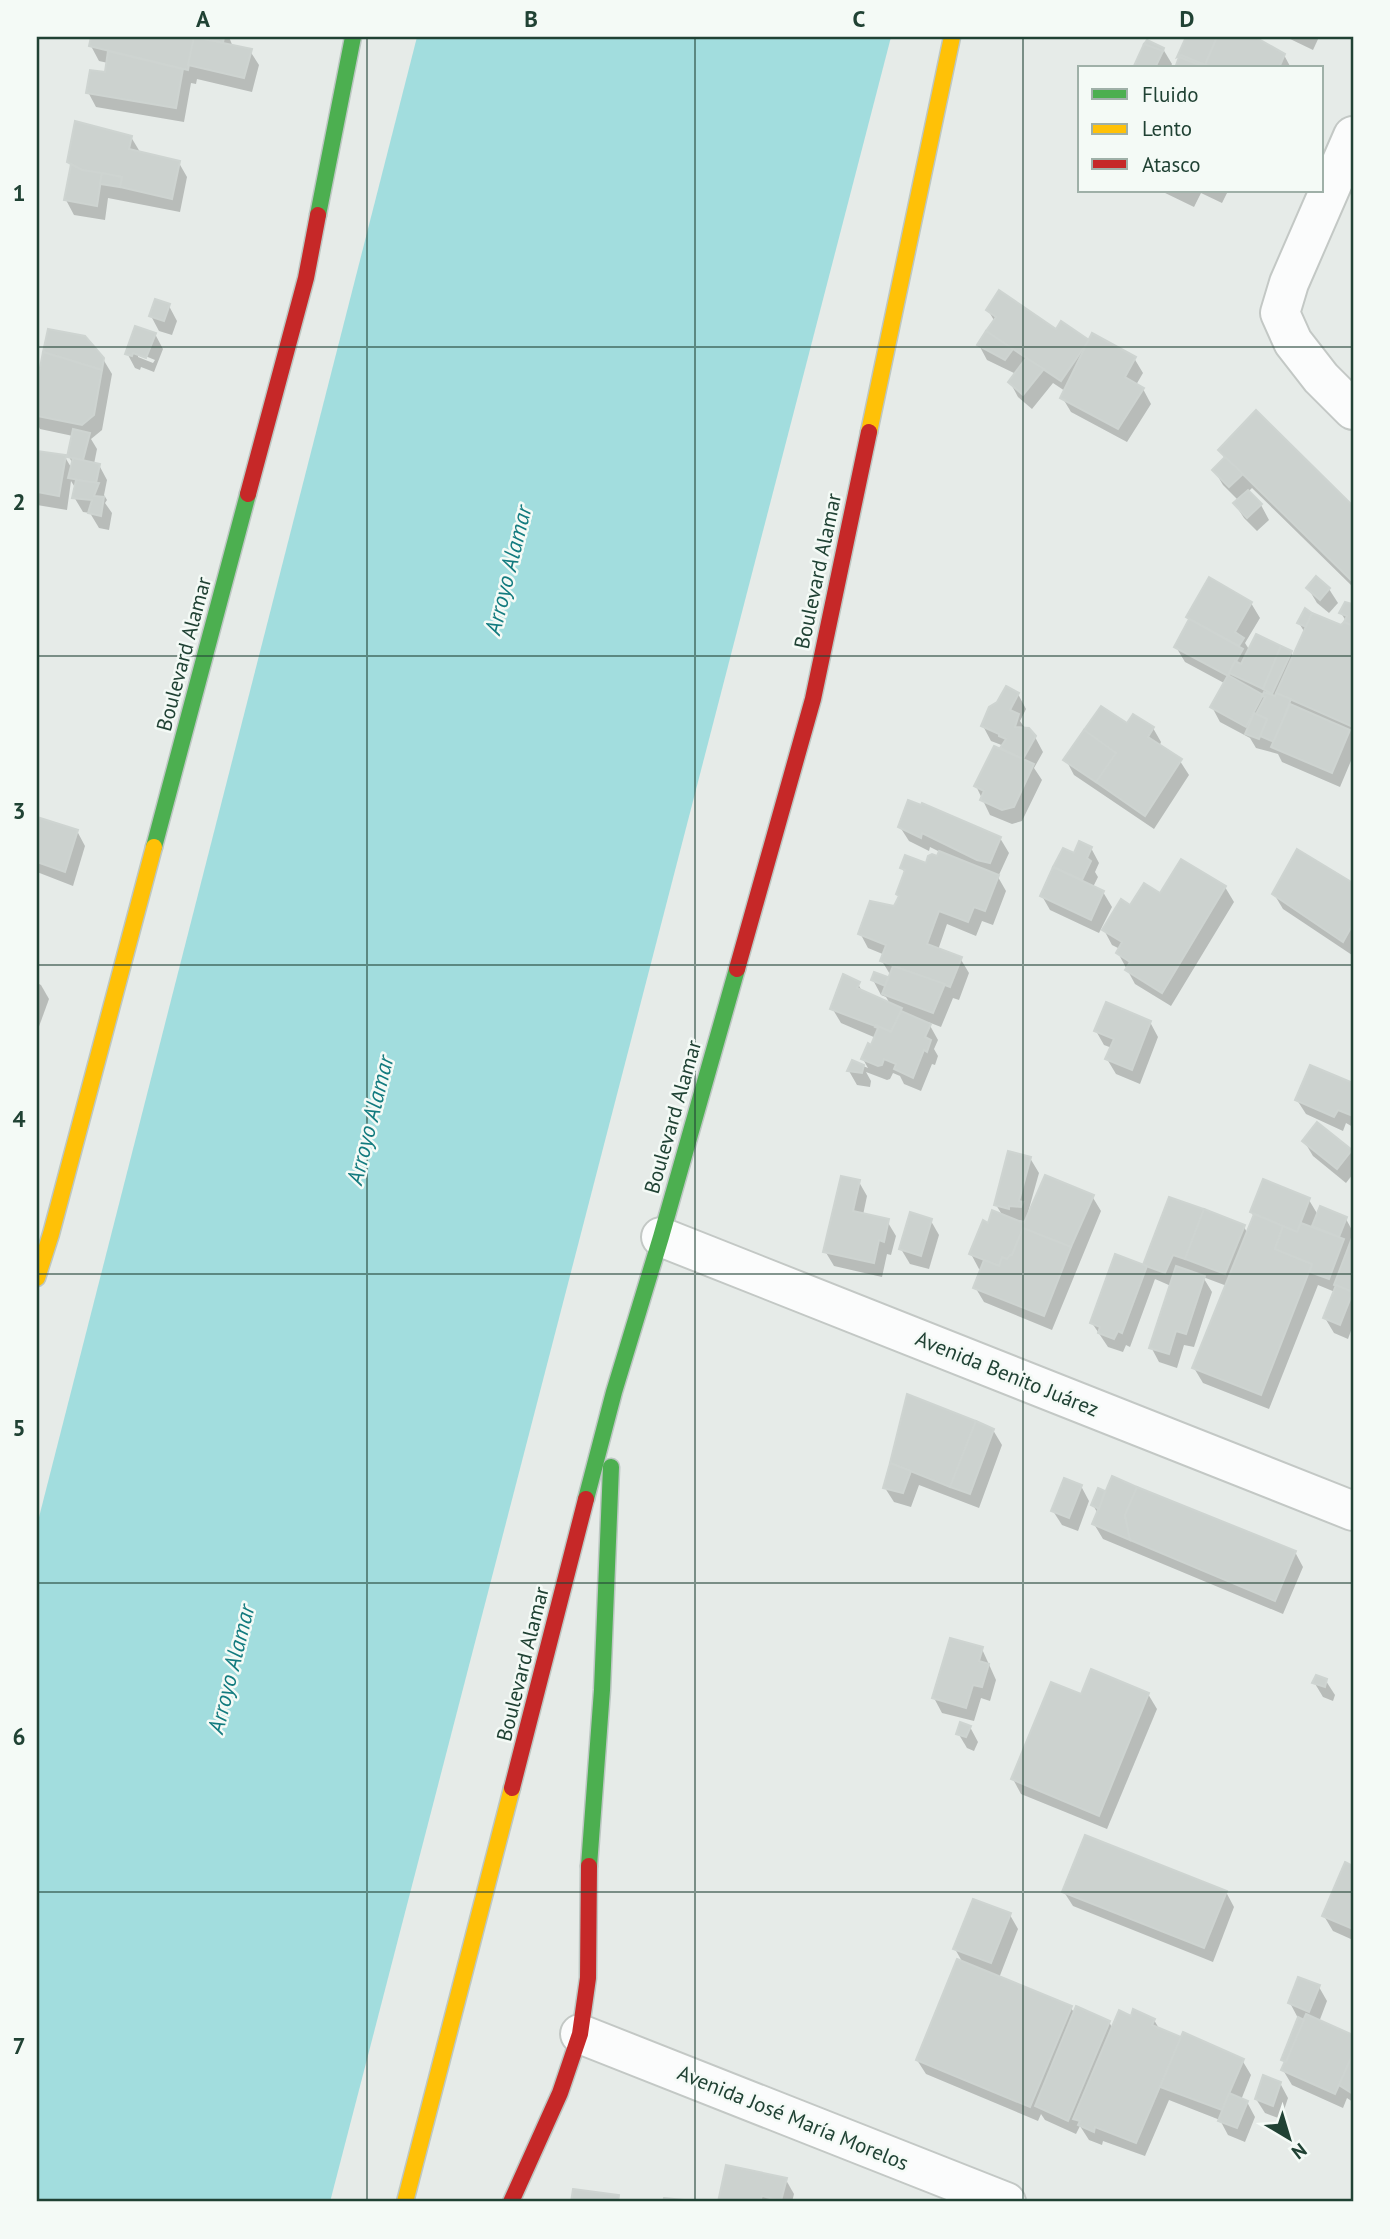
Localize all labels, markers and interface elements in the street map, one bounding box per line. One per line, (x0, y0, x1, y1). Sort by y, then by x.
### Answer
text: A (196, 4, 210, 33)
text: B (524, 4, 538, 33)
text: C (853, 4, 866, 33)
text: D (1180, 4, 1194, 33)
legend (1078, 66, 1324, 192)
text: Fluido (1142, 81, 1199, 108)
text: Lento (1142, 115, 1192, 142)
text: Atasco (1142, 151, 1201, 178)
text: 1 (12, 178, 26, 207)
text: 2 (12, 487, 26, 516)
street label: Boulevard Alamar (788, 491, 847, 651)
water label: Arroyo Alamar (477, 501, 538, 638)
street label: Boulevard Alamar (150, 574, 217, 734)
text: 3 (12, 796, 26, 825)
street label: Boulevard Alamar (638, 1037, 707, 1197)
water label: Arroyo Alamar (339, 1051, 400, 1188)
text: 4 (12, 1104, 26, 1133)
street label: Avenida Benito Juárez (912, 1324, 1103, 1423)
text: 5 (12, 1413, 26, 1442)
street label: Boulevard Alamar (490, 1584, 555, 1744)
water label: Arroyo Alamar (200, 1600, 261, 1737)
text: 6 (12, 1722, 26, 1751)
text: 7 (12, 2031, 26, 2060)
street label: Avenida José María Morelos (674, 2059, 913, 2176)
north arrow (1254, 2102, 1324, 2172)
text: N (1287, 2138, 1312, 2165)

